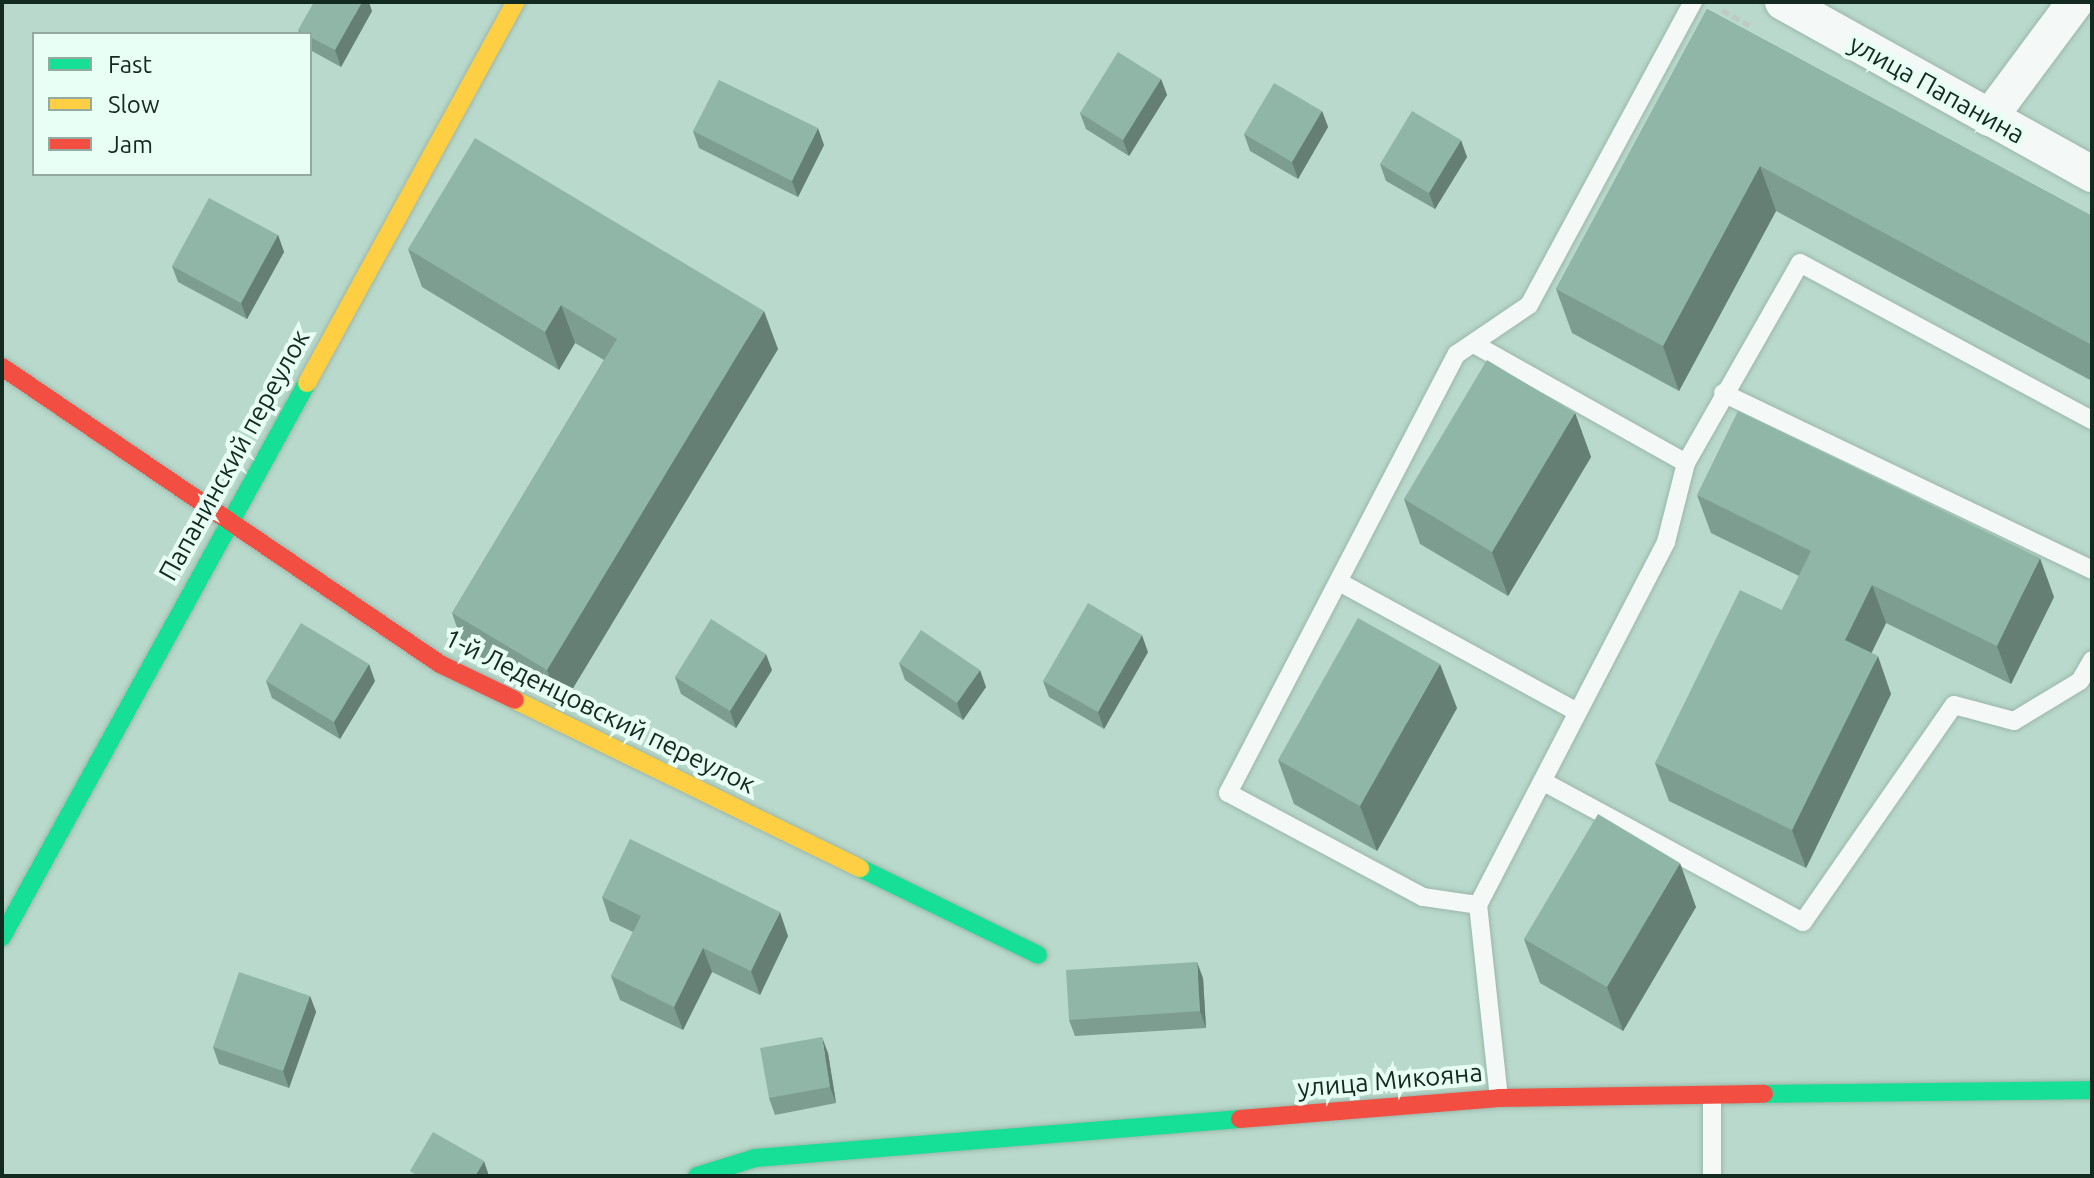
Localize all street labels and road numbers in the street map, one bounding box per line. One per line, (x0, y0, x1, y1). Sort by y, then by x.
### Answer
street label: улица Папанина (1844, 28, 2030, 150)
street label: Папанинский переулок (152, 324, 316, 586)
street label: 1-й Леденцовский переулок (439, 622, 761, 800)
street label: улица Микояна (1296, 1056, 1484, 1104)

